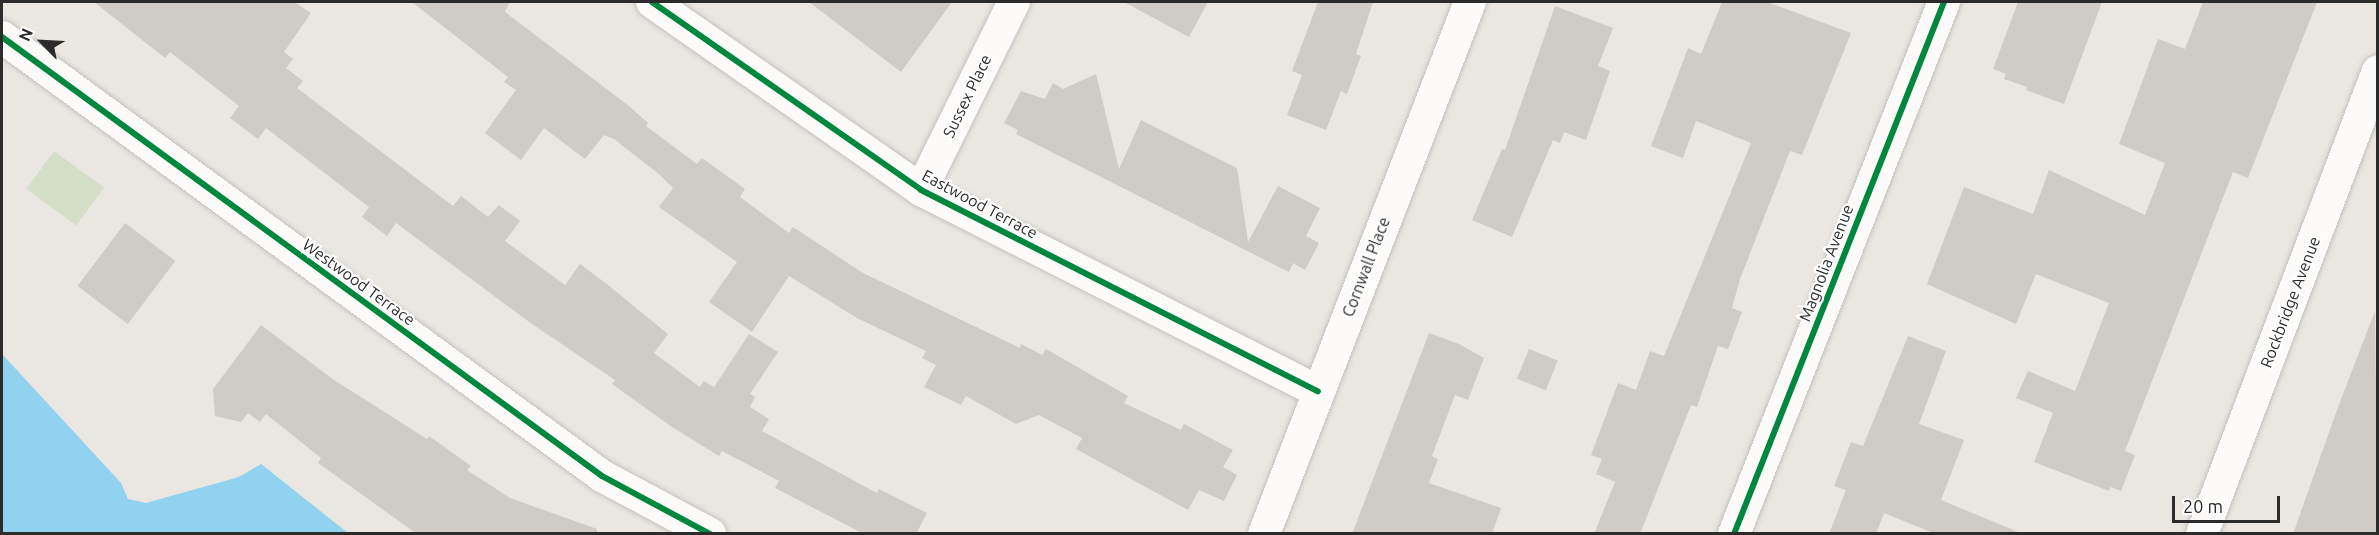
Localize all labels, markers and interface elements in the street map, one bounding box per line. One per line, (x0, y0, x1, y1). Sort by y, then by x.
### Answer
north arrow (12, 12, 72, 72)
text: N (15, 26, 36, 44)
street label: Sussex Place (939, 51, 995, 141)
street label: Eastwood Terrace (919, 165, 1041, 243)
street label: Magnolia Avenue (1795, 202, 1857, 324)
street label: Cornwall Place (1338, 214, 1394, 320)
street label: Rockbridge Avenue (2256, 234, 2324, 370)
street label: Westwood Terrace (299, 235, 419, 329)
scale bar (2175, 484, 2283, 522)
text: 20 m (2183, 496, 2223, 516)

